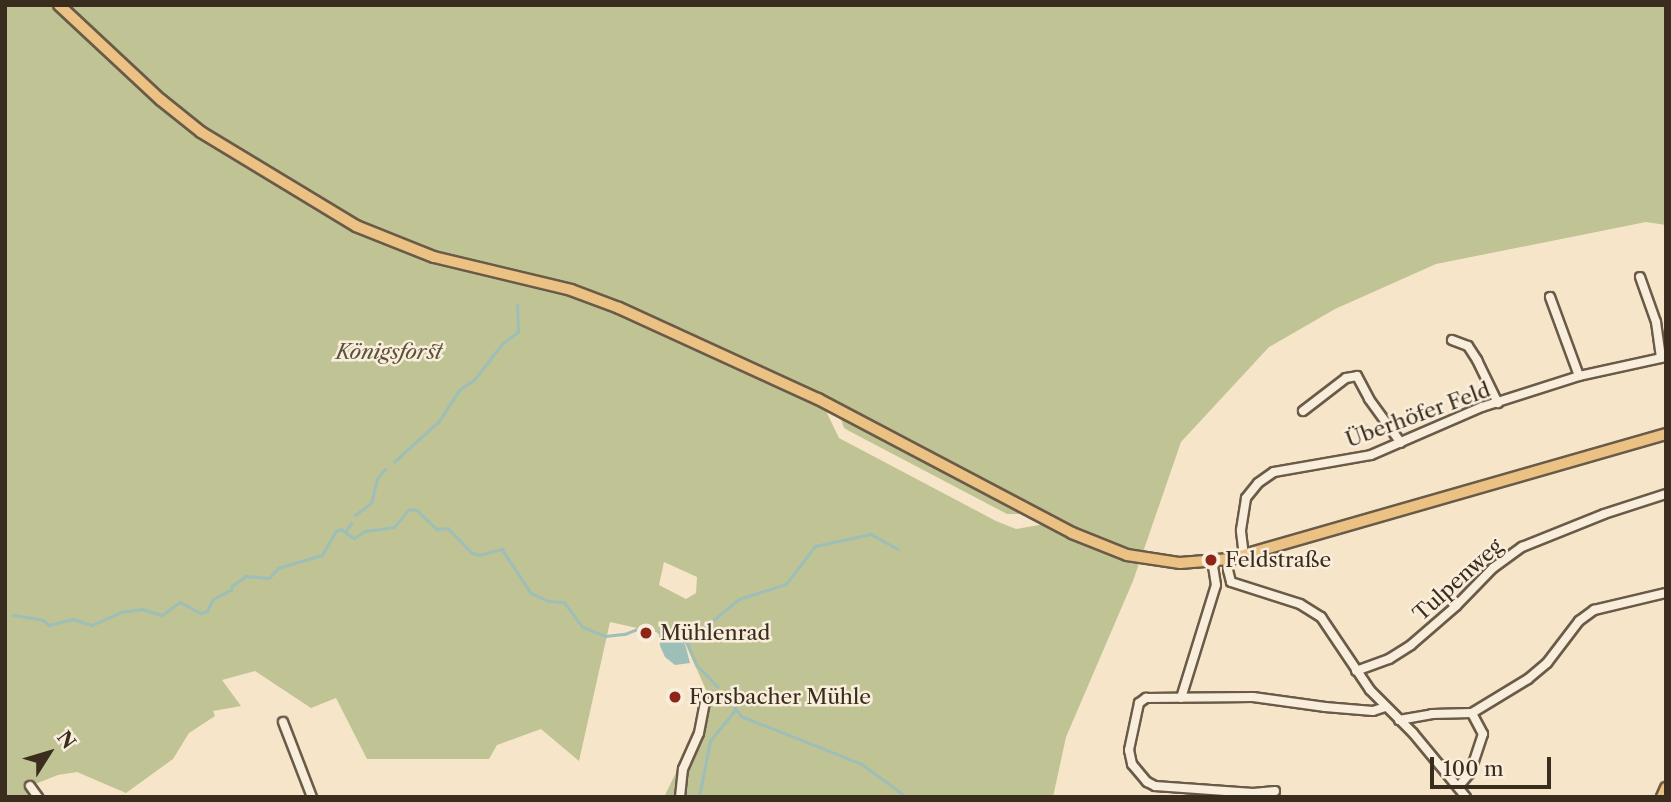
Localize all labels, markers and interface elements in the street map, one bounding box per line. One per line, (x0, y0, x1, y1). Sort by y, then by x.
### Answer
park label: Königsforst (336, 339, 442, 365)
street label: Überhöfer Feld (1342, 377, 1494, 453)
street label: Tulpenweg (1408, 533, 1508, 627)
place label: Feldstraße (1225, 547, 1331, 573)
marker: Feldstraße (1203, 552, 1219, 568)
place label: Mühlenrad (660, 620, 770, 646)
marker: Mühlenrad (638, 625, 654, 641)
place label: Forsbacher Mühle (689, 684, 871, 710)
marker: Forsbacher Mühle (667, 689, 683, 705)
north arrow (14, 718, 84, 788)
text: N (52, 727, 80, 754)
scale bar (1433, 742, 1554, 786)
text: 100 m (1443, 756, 1504, 781)

